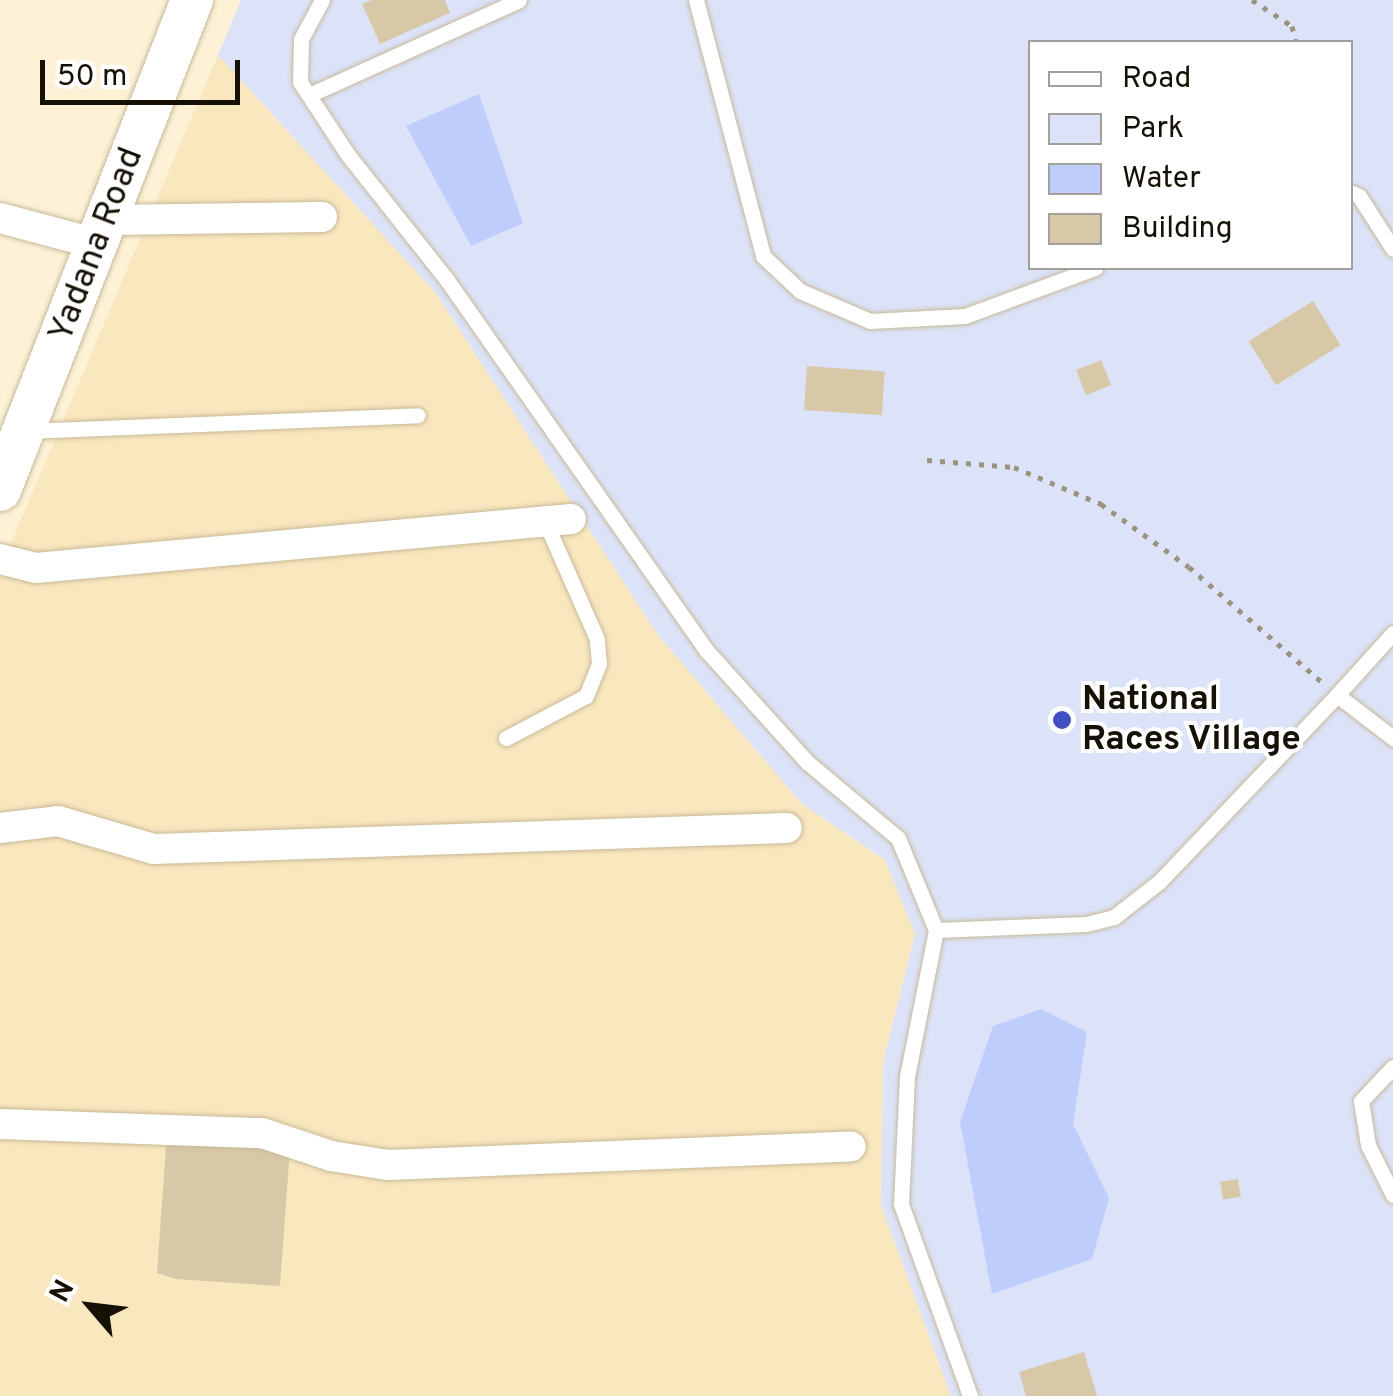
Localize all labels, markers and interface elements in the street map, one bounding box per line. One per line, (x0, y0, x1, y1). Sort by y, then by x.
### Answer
scale bar (45, 40, 245, 102)
legend (1028, 40, 1353, 270)
text: 50 m (57, 59, 127, 96)
text: Road (1122, 61, 1191, 98)
text: Park (1122, 111, 1184, 148)
street label: Yadana Road (41, 142, 153, 348)
text: Water (1122, 161, 1201, 198)
text: Building (1122, 211, 1233, 248)
place label: National Races Village (1082, 679, 1302, 761)
marker: National Races Village (1051, 709, 1073, 731)
north arrow (40, 1256, 140, 1356)
text: N (43, 1275, 84, 1309)

